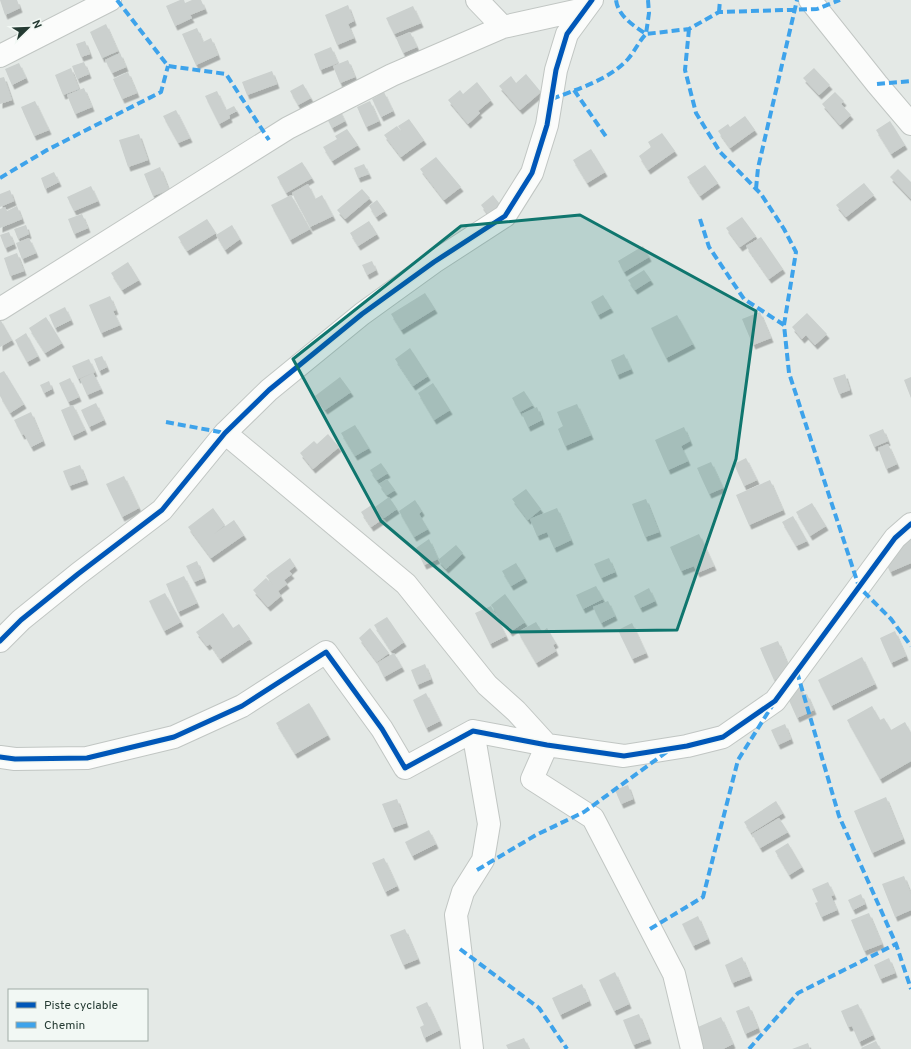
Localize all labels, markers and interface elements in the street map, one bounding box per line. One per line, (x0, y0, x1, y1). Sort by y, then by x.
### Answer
north arrow (8, 8, 48, 48)
text: N (28, 18, 44, 31)
legend (8, 989, 148, 1041)
text: Piste cyclable (44, 998, 118, 1014)
text: Chemin (44, 1018, 85, 1034)

